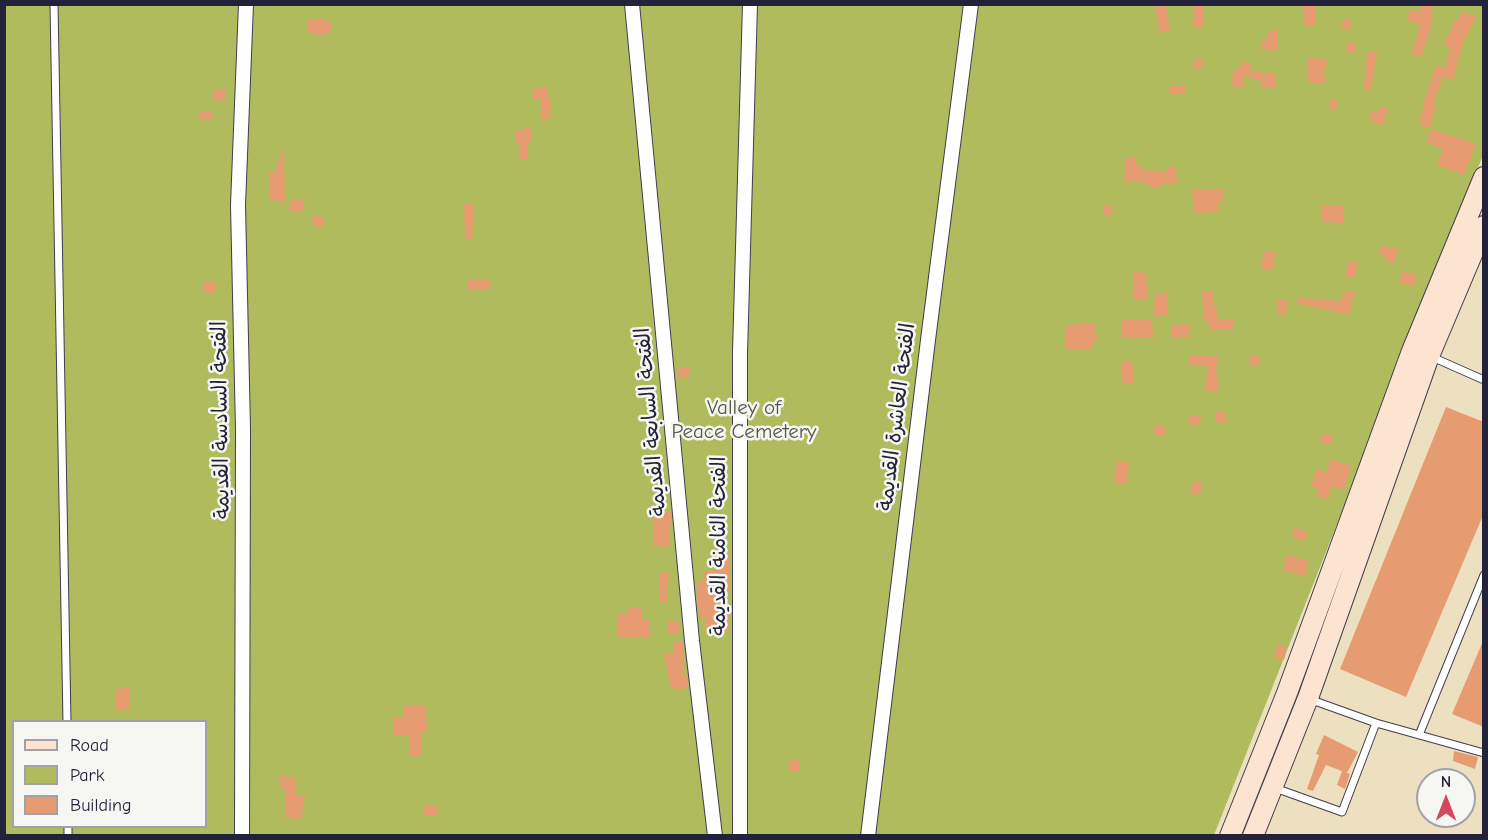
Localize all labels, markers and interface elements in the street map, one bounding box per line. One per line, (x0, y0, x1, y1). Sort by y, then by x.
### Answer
street label: الفتحة السادسة القديمة (207, 321, 235, 519)
street label: الفتحة العاشرة القديمة (873, 322, 921, 512)
street label: الفتحة السابعة القديمة (630, 327, 672, 517)
park label: Valley of Peace Cemetery (672, 395, 816, 445)
street label: الفتحة الثامنة القديمة (706, 456, 732, 636)
legend (12, 720, 207, 828)
text: Road (70, 735, 109, 756)
text: Park (70, 765, 104, 786)
north arrow (1416, 768, 1476, 828)
text: N (1441, 773, 1451, 791)
text: Building (70, 795, 132, 816)

